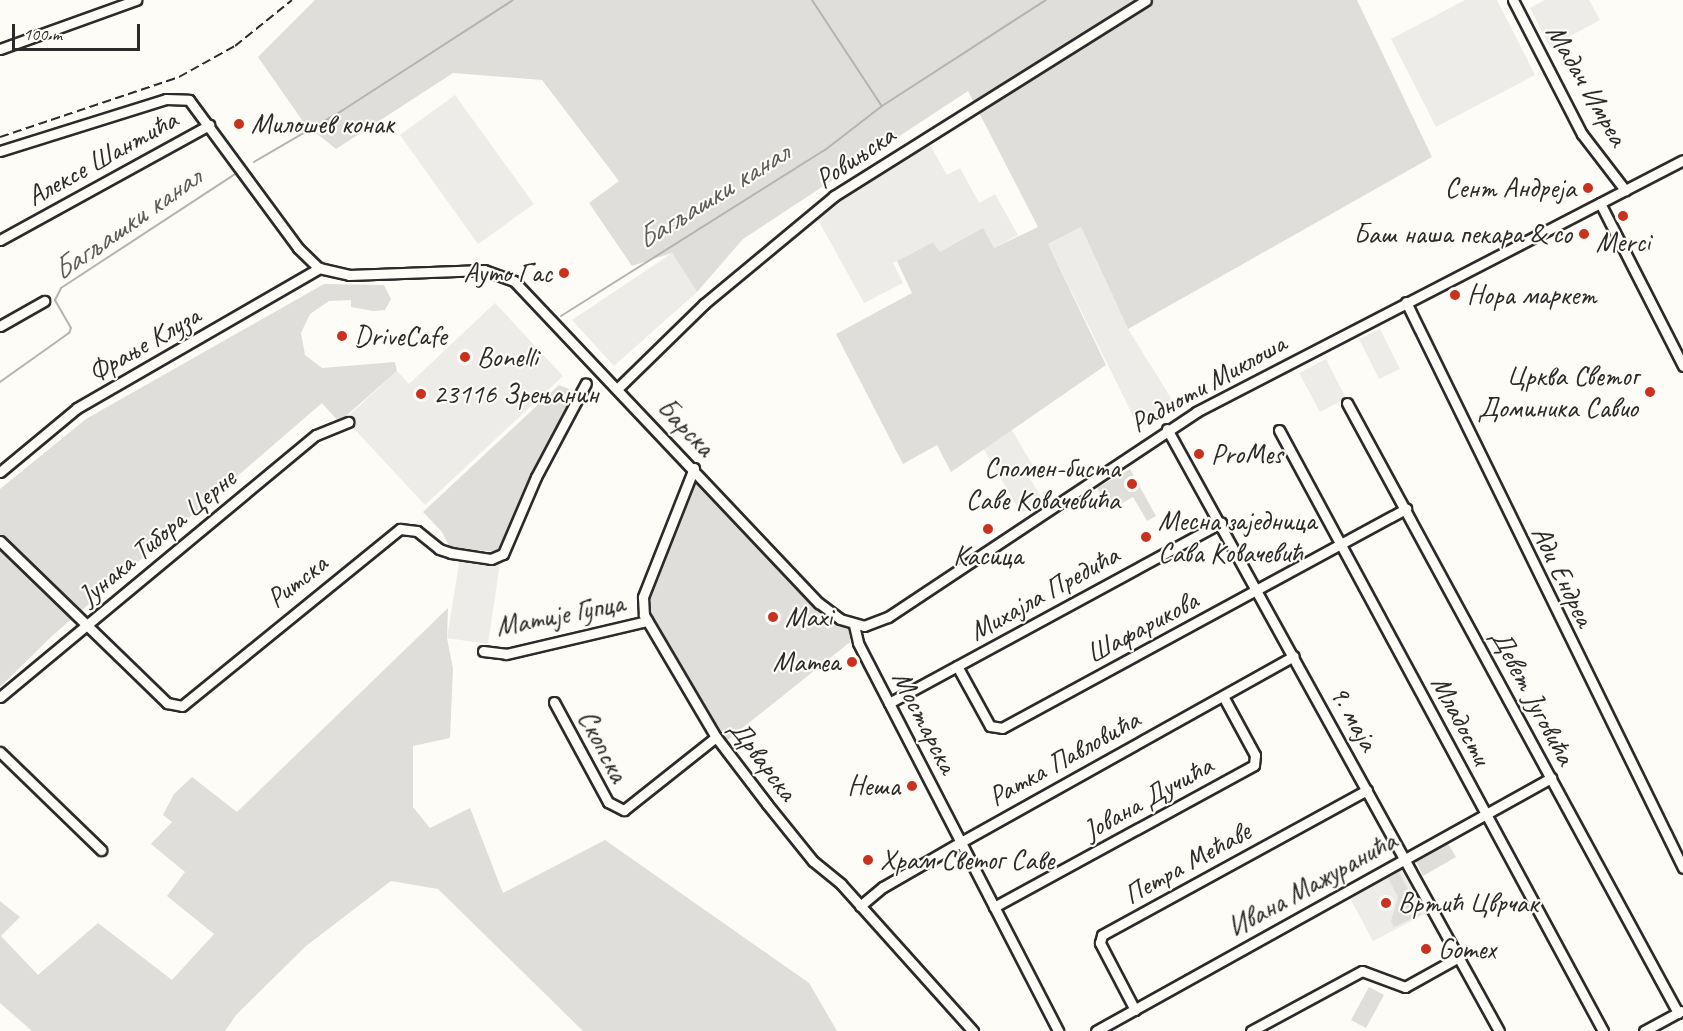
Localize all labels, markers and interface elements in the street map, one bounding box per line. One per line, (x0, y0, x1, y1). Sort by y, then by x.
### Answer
scale bar (15, 12, 142, 50)
street label: Мадач Имреа (1539, 19, 1635, 151)
text: 100 m (23, 23, 62, 45)
street label: Алексе Шантића (20, 102, 184, 214)
place label: Милошев конак (251, 107, 394, 141)
marker: Милошев конак (232, 117, 246, 131)
street label: Ровињска (809, 118, 901, 196)
water label: Багљашки канал (629, 135, 795, 257)
water label: Багљашки канал (45, 160, 207, 288)
place label: Сент Андреја (1446, 171, 1576, 205)
marker: Сент Андреја (1581, 181, 1595, 195)
marker: Merci (1616, 209, 1630, 223)
place label: Баш наша пекара & co (1353, 217, 1572, 251)
place label: Merci (1596, 225, 1650, 259)
marker: Баш наша пекара & co (1577, 227, 1591, 241)
place label: Ауто Гас (469, 256, 552, 290)
marker: Ауто Гас (557, 266, 571, 280)
place label: Нора маркет (1467, 278, 1592, 312)
marker: Нора маркет (1448, 288, 1462, 302)
street label: Фрање Клуза (82, 299, 206, 389)
place label: DriveCafe (354, 319, 447, 353)
street label: Радноти Миклоша (1124, 326, 1292, 440)
marker: DriveCafe (335, 329, 349, 343)
place label: Bonelli (477, 340, 538, 374)
marker: Bonelli (458, 350, 472, 364)
place label: Црква Светог Доминика Савио (1474, 359, 1638, 425)
place label: 23116 Зрењанин (433, 377, 598, 411)
marker: Црква Светог Доминика Савио (1643, 385, 1657, 399)
marker: 23116 Зрењанин (414, 387, 428, 401)
street label: Барска (650, 391, 722, 463)
place label: ProMes (1211, 437, 1283, 471)
marker: ProMes (1192, 447, 1206, 461)
place label: Спомен-биста Саве Ковачевића (965, 451, 1120, 517)
street label: Јунака Тибора Церне (71, 461, 243, 613)
marker: Спомен-биста Саве Ковачевића (1125, 477, 1139, 491)
place label: Месна заједница Сава Ковачевић (1158, 504, 1317, 570)
street label: Ади Ендреа (1524, 520, 1602, 632)
marker: Касица (981, 522, 995, 536)
marker: Месна заједница Сава Ковачевић (1139, 530, 1153, 544)
street label: Михајла Предића (962, 538, 1126, 648)
place label: Касица (953, 539, 1023, 573)
street label: Ритска (260, 547, 334, 615)
street label: Шафарикова (1080, 584, 1204, 670)
street label: Матије Гупца (493, 586, 627, 644)
place label: Maxi (785, 600, 832, 634)
marker: Maxi (766, 610, 780, 624)
street label: Девет Југовића (1483, 623, 1583, 771)
place label: Матеа (773, 645, 840, 679)
marker: Матеа (845, 655, 859, 669)
street label: Мостарска (885, 665, 965, 779)
street label: Младости (1424, 670, 1498, 770)
street label: 9. маја (1322, 679, 1386, 757)
street label: Ратка Павловића (984, 703, 1144, 813)
street label: Скопска (570, 704, 636, 788)
street label: Дрварска (722, 713, 804, 807)
street label: Јована Дучића (1077, 749, 1219, 847)
place label: Неша (847, 769, 900, 803)
marker: Неша (905, 779, 919, 793)
street label: Петра Мећаве (1118, 814, 1256, 912)
street label: Ивана Мажуранића (1220, 823, 1404, 945)
place label: Храм Светог Саве (880, 843, 1055, 877)
marker: Храм Светог Саве (861, 853, 875, 867)
place label: Вртић Цврчак (1398, 886, 1538, 920)
marker: Вртић Цврчак (1379, 896, 1393, 910)
place label: Gomex (1438, 932, 1496, 966)
marker: Gomex (1419, 942, 1433, 956)

